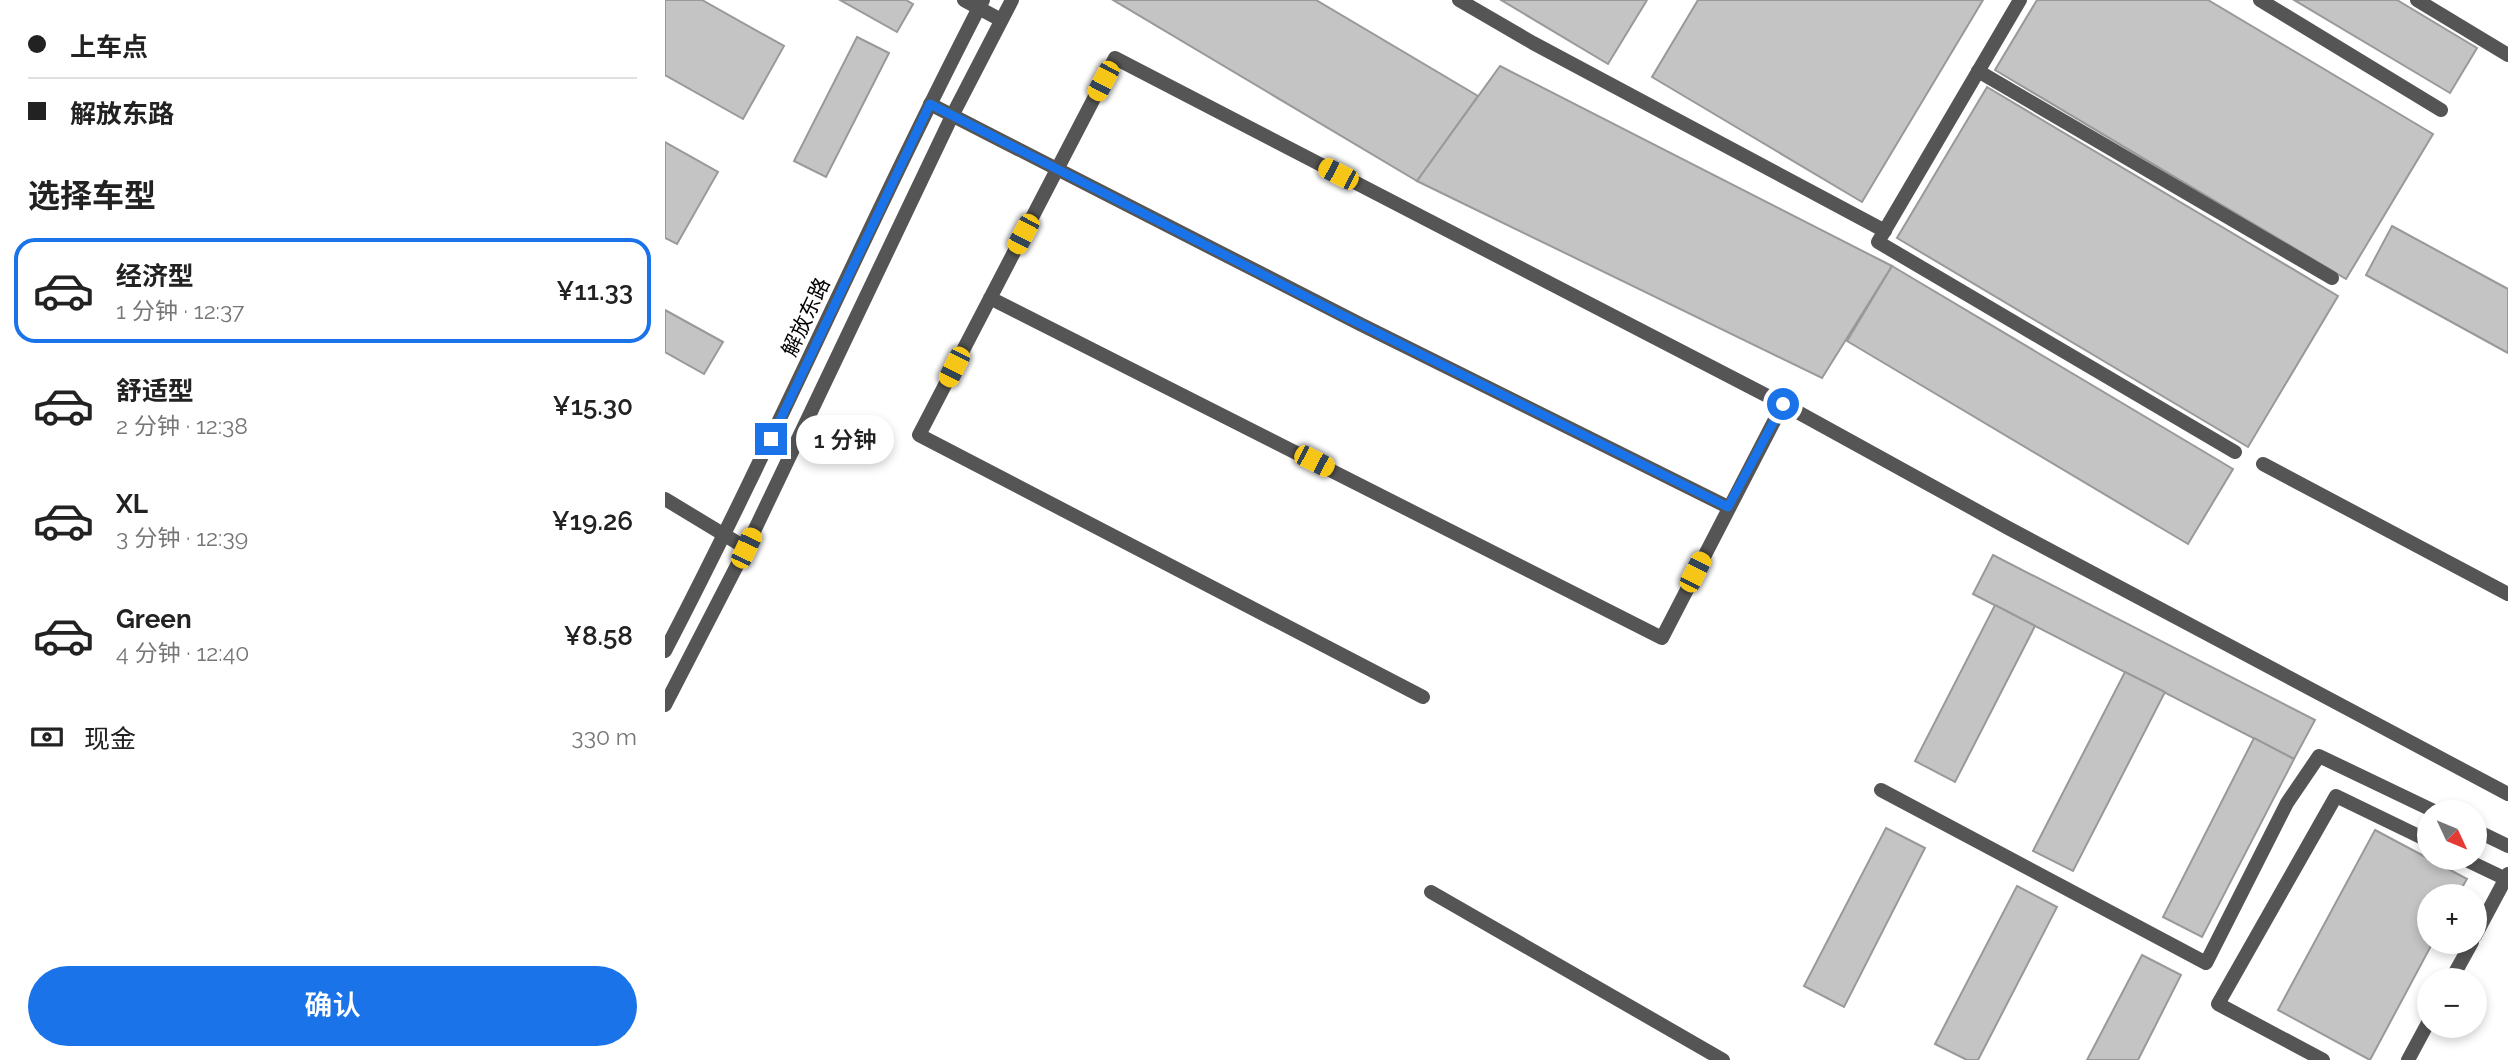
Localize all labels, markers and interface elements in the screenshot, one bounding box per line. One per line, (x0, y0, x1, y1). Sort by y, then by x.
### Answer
text: 上车点 (70, 32, 148, 62)
car (1084, 58, 1123, 104)
text: 解放东路 (70, 99, 174, 129)
car (1315, 155, 1362, 193)
text: 选择车型 (28, 177, 156, 214)
car (1004, 211, 1043, 257)
icon: car (32, 259, 95, 322)
text: 经济型 (116, 261, 194, 291)
street label: 解放东路 (776, 273, 835, 360)
text: ¥11.33 (556, 276, 633, 306)
text: 1 分钟 · 12:37 (116, 297, 244, 324)
car (936, 344, 973, 390)
icon: car (32, 374, 95, 437)
text: 舒适型 (116, 376, 194, 406)
route start (1767, 388, 1799, 420)
text: ¥15.30 (552, 391, 633, 421)
text: 2 分钟 · 12:38 (116, 412, 248, 439)
callout: 1 分钟 (795, 414, 893, 464)
route end (755, 423, 787, 455)
text: 1 分钟 (814, 426, 876, 453)
car (1291, 442, 1338, 480)
icon: car (32, 489, 95, 552)
text: XL (116, 489, 148, 519)
text: ¥19.26 (552, 506, 633, 536)
text: 3 分钟 · 12:39 (116, 524, 248, 551)
car (728, 525, 765, 571)
car (1677, 549, 1714, 595)
icon: car (32, 604, 95, 667)
text: Green (116, 604, 192, 634)
text: ¥8.58 (564, 621, 633, 651)
text: 4 分钟 · 12:40 (116, 639, 249, 666)
icon: cash (28, 718, 66, 756)
text: 330 m (571, 723, 637, 750)
text: 现金 (84, 724, 136, 754)
north arrow (2417, 800, 2487, 870)
map controls (2417, 800, 2487, 1038)
button: + (2417, 884, 2487, 954)
button: 确认 (28, 966, 637, 1046)
button: − (2417, 968, 2487, 1038)

